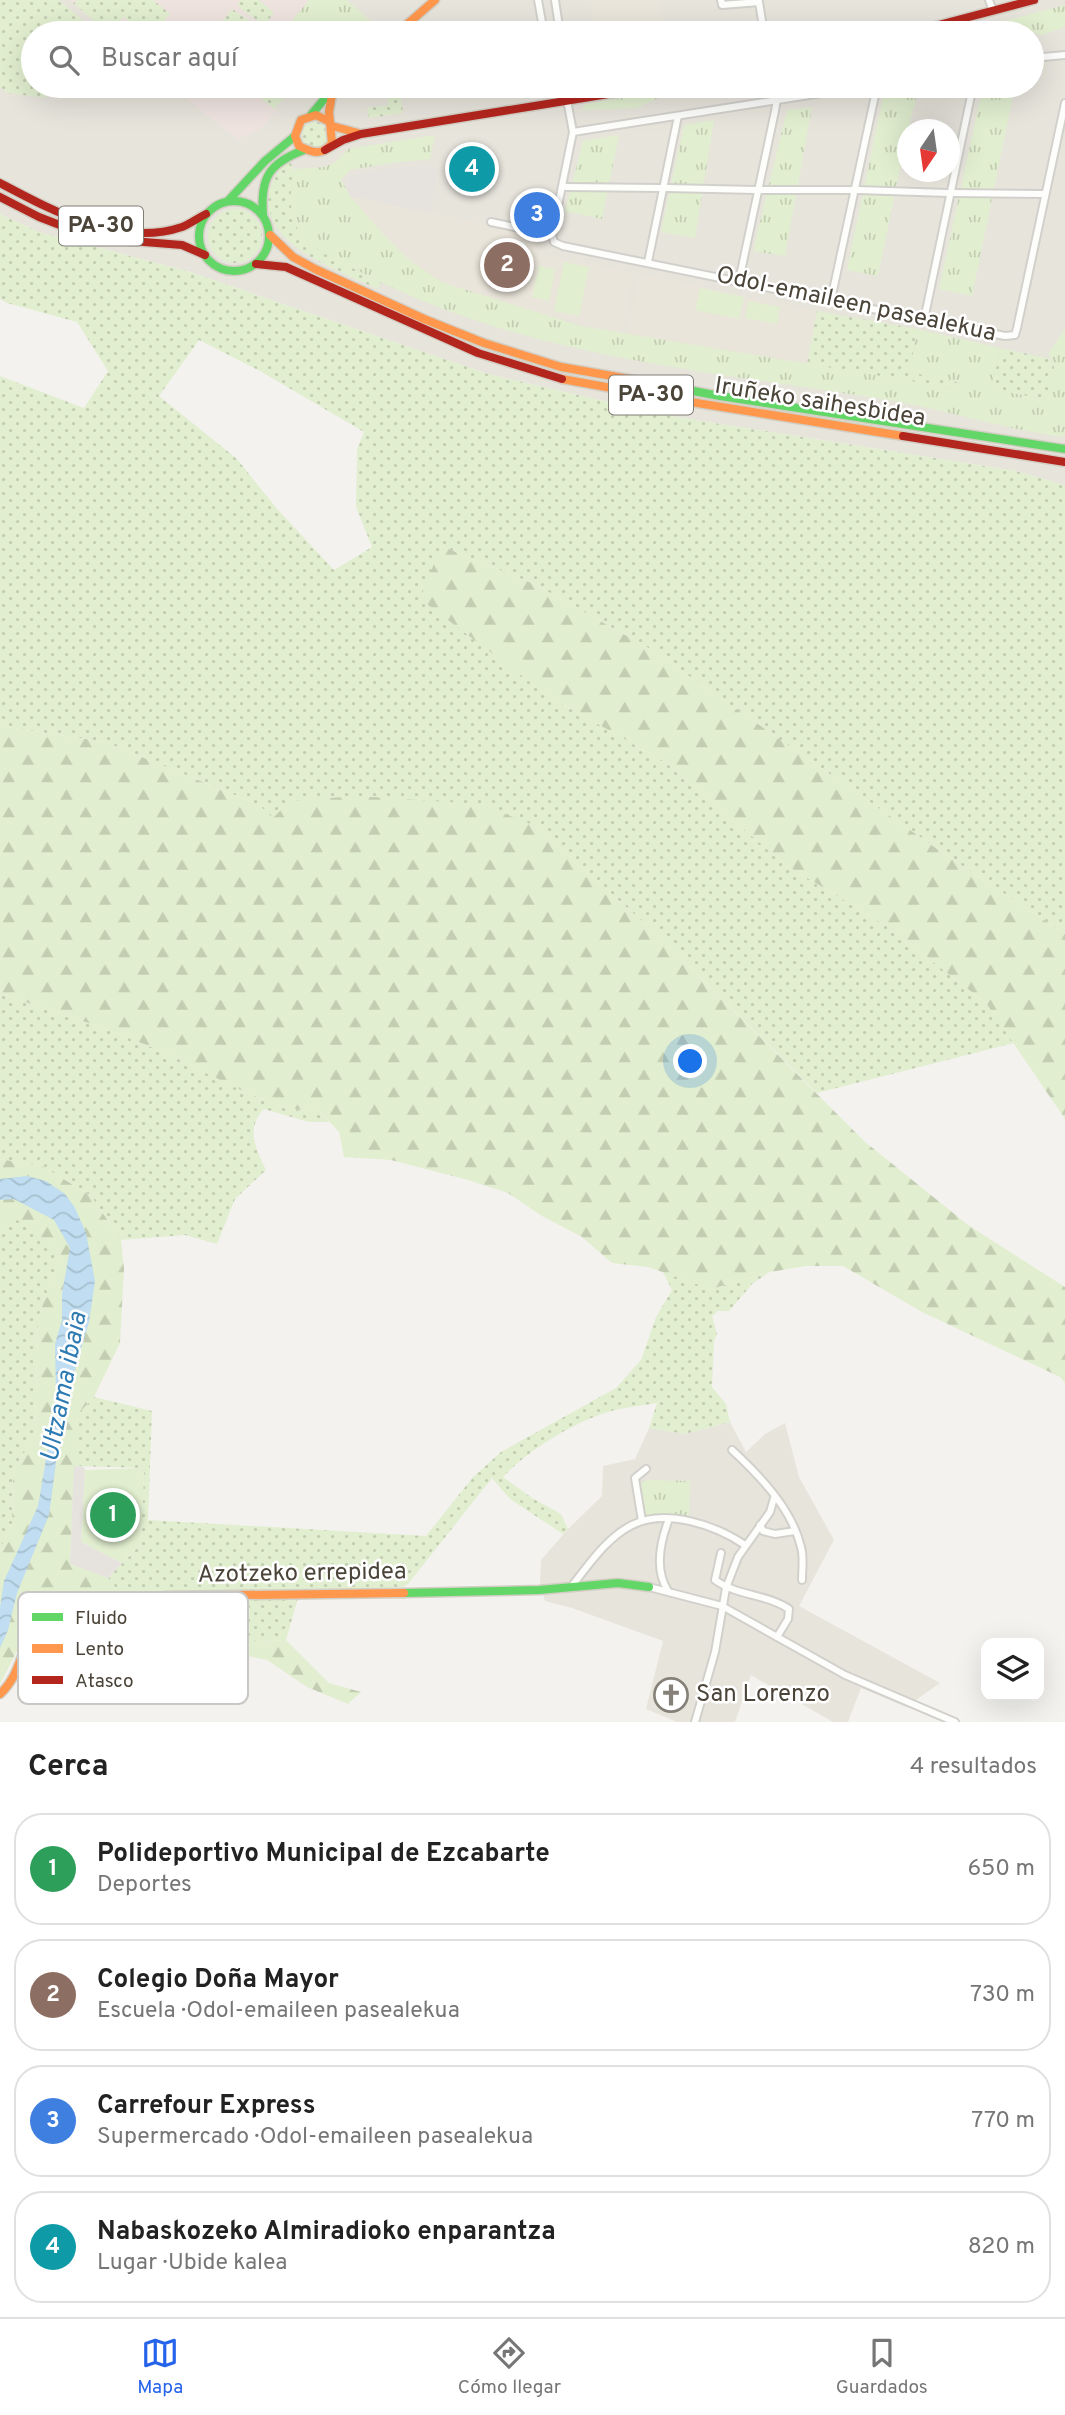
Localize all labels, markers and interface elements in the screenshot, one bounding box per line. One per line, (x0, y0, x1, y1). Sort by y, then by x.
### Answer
search box (21, 21, 1044, 98)
icon: search (45, 41, 83, 79)
text: Buscar aquí (101, 43, 238, 76)
north arrow (897, 119, 960, 182)
pin: 4 (449, 143, 495, 195)
pin: 3 (514, 189, 560, 241)
road number: PA-30 (59, 206, 143, 246)
pin: 2 (484, 239, 530, 291)
street label: Odol-emaileen pasealekua (713, 261, 999, 349)
street label: Iruñeko saihesbidea (712, 372, 928, 434)
road number: PA-30 (609, 376, 693, 414)
your location (673, 1044, 707, 1078)
water label: Ultzama ibaia (34, 1309, 96, 1465)
pin: 1 (90, 1489, 136, 1541)
street label: Azotzeko errepidea (197, 1557, 407, 1591)
legend (18, 1592, 248, 1704)
text: Fluido (75, 1607, 127, 1631)
text: Lento (75, 1638, 124, 1662)
map controls (981, 1638, 1044, 1701)
button: layers (981, 1638, 1044, 1701)
text: Atasco (75, 1670, 134, 1694)
church icon: San Lorenzo (652, 1676, 690, 1714)
place label: San Lorenzo (696, 1680, 830, 1710)
text: Cerca (28, 1749, 108, 1786)
text: 4 resultados (910, 1753, 1037, 1782)
text: Polideportivo Municipal de Ezcabarte (97, 1838, 550, 1871)
text: 1 (48, 1855, 58, 1884)
text: 650 m (967, 1855, 1035, 1884)
text: Deportes (97, 1871, 192, 1900)
text: Colegio Doña Mayor (97, 1964, 339, 1997)
text: 2 (46, 1981, 60, 2010)
text: 730 m (970, 1981, 1035, 2010)
text: Escuela · Odol-emaileen pasealekua (97, 1997, 460, 2026)
text: Carrefour Express (97, 2090, 315, 2123)
text: 3 (46, 2107, 60, 2136)
text: 770 m (971, 2107, 1035, 2136)
text: Supermercado · Odol-emaileen pasealekua (97, 2123, 533, 2152)
text: Nabaskozeko Almiradioko enparantza (97, 2216, 556, 2249)
text: 4 (46, 2233, 60, 2262)
text: 820 m (968, 2233, 1035, 2262)
text: Lugar · Ubide kalea (97, 2249, 287, 2278)
tab: Mapa (137, 2334, 183, 2400)
tab: Cómo llegar (458, 2334, 561, 2400)
tab: Guardados (836, 2334, 928, 2400)

